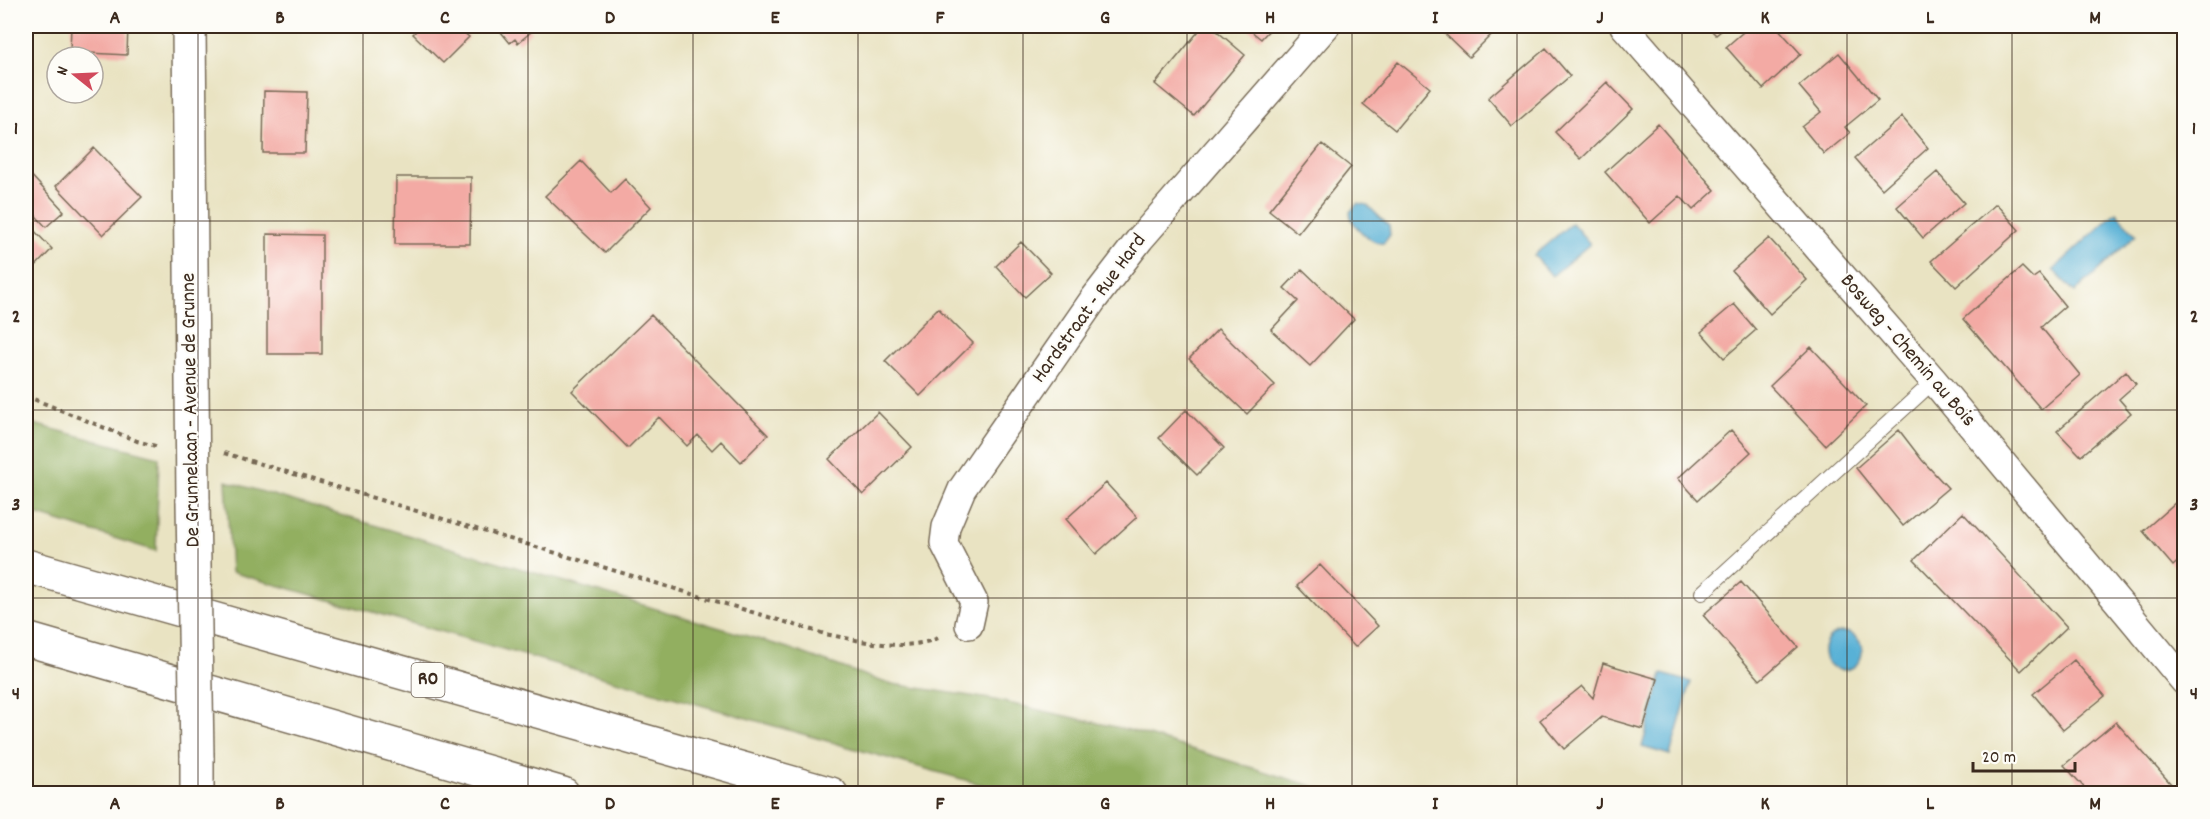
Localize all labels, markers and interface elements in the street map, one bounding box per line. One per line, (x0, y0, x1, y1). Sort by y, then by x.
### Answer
text: A (110, 5, 121, 33)
text: B (275, 5, 285, 33)
text: C (440, 5, 450, 33)
text: D (605, 5, 616, 33)
text: E (770, 5, 780, 33)
text: F (936, 5, 946, 33)
text: G (1100, 5, 1110, 33)
text: H (1265, 5, 1275, 33)
text: I (1432, 5, 1439, 33)
text: J (1596, 5, 1604, 33)
text: K (1760, 5, 1770, 33)
text: L (1926, 5, 1935, 33)
text: M (2089, 5, 2101, 33)
north arrow (45, 45, 105, 105)
text: N (51, 64, 75, 78)
text: 1 (14, 116, 18, 144)
text: 1 (2192, 116, 2196, 144)
street label: Hardstraat - Rue Hard (1025, 228, 1155, 390)
street label: Bosweg - Chemin au Bois (1832, 268, 1982, 434)
street label: De Grunnelaan - Avenue de Grunne (175, 273, 209, 547)
text: 2 (12, 304, 20, 332)
text: 2 (2190, 304, 2198, 332)
text: 3 (12, 492, 20, 520)
text: 3 (2190, 492, 2198, 520)
road number: R0 (412, 663, 444, 697)
text: 4 (12, 681, 20, 709)
text: 4 (2190, 681, 2198, 709)
scale bar (1973, 735, 2075, 773)
text: 20 m (1982, 746, 2016, 771)
text: A (110, 791, 121, 819)
text: B (275, 791, 285, 819)
text: C (440, 791, 450, 819)
text: D (605, 791, 616, 819)
text: E (770, 791, 780, 819)
text: F (936, 791, 946, 819)
text: G (1100, 791, 1110, 819)
text: H (1265, 791, 1275, 819)
text: I (1432, 791, 1439, 819)
text: J (1596, 791, 1604, 819)
text: K (1760, 791, 1770, 819)
text: L (1926, 791, 1935, 819)
text: M (2089, 791, 2101, 819)

